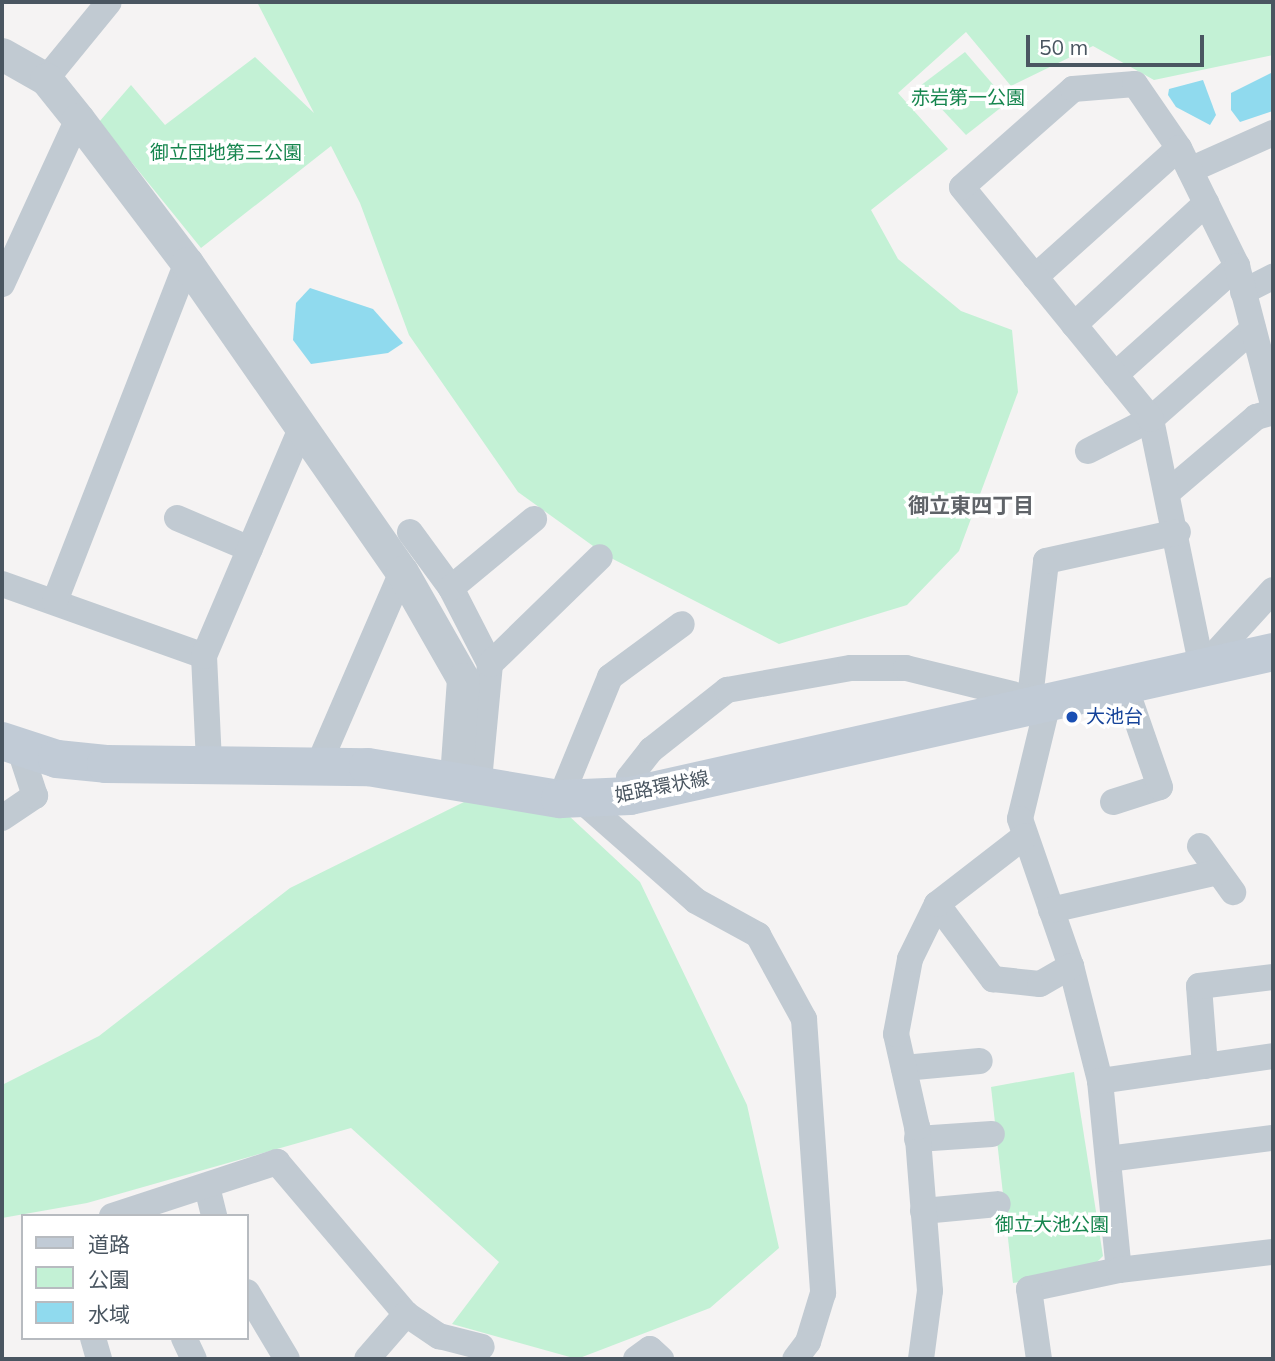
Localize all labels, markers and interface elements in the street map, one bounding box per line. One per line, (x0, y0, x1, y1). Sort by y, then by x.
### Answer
scale bar (1030, 21, 1208, 65)
text: 50 m (1039, 34, 1088, 60)
park label: 赤岩第一公園 (911, 87, 1025, 109)
park label: 御立団地第三公園 (150, 142, 302, 164)
district label: 御立東四丁目 (908, 492, 1034, 518)
place label: 大池台 (1086, 706, 1143, 728)
marker: 大池台 (1064, 709, 1080, 725)
street label: 姫路環状線 (613, 767, 711, 807)
legend (21, 1214, 248, 1340)
park label: 御立大池公園 (995, 1214, 1109, 1236)
text: 道路 (88, 1231, 130, 1257)
text: 公園 (88, 1266, 130, 1292)
text: 水域 (88, 1301, 130, 1327)

